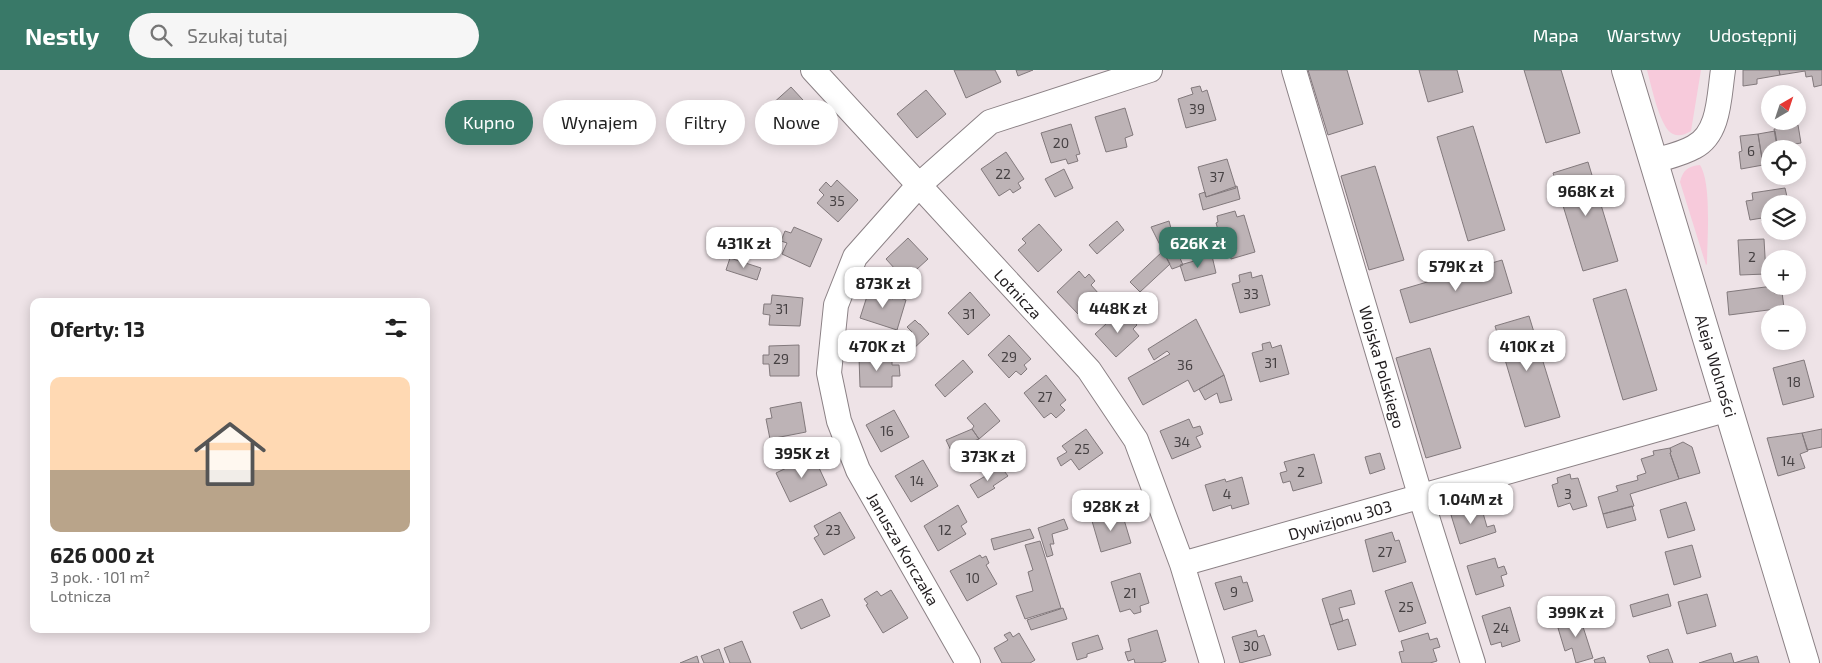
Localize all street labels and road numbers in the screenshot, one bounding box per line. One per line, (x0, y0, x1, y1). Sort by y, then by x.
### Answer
street label: Lotnicza (990, 265, 1046, 323)
street label: Wojska Polskiego (1355, 303, 1409, 431)
street label: Aleja Wolności (1691, 312, 1741, 420)
street label: Janusza Korczaka (863, 489, 944, 609)
street label: Dywizjonu 303 (1286, 496, 1394, 544)

